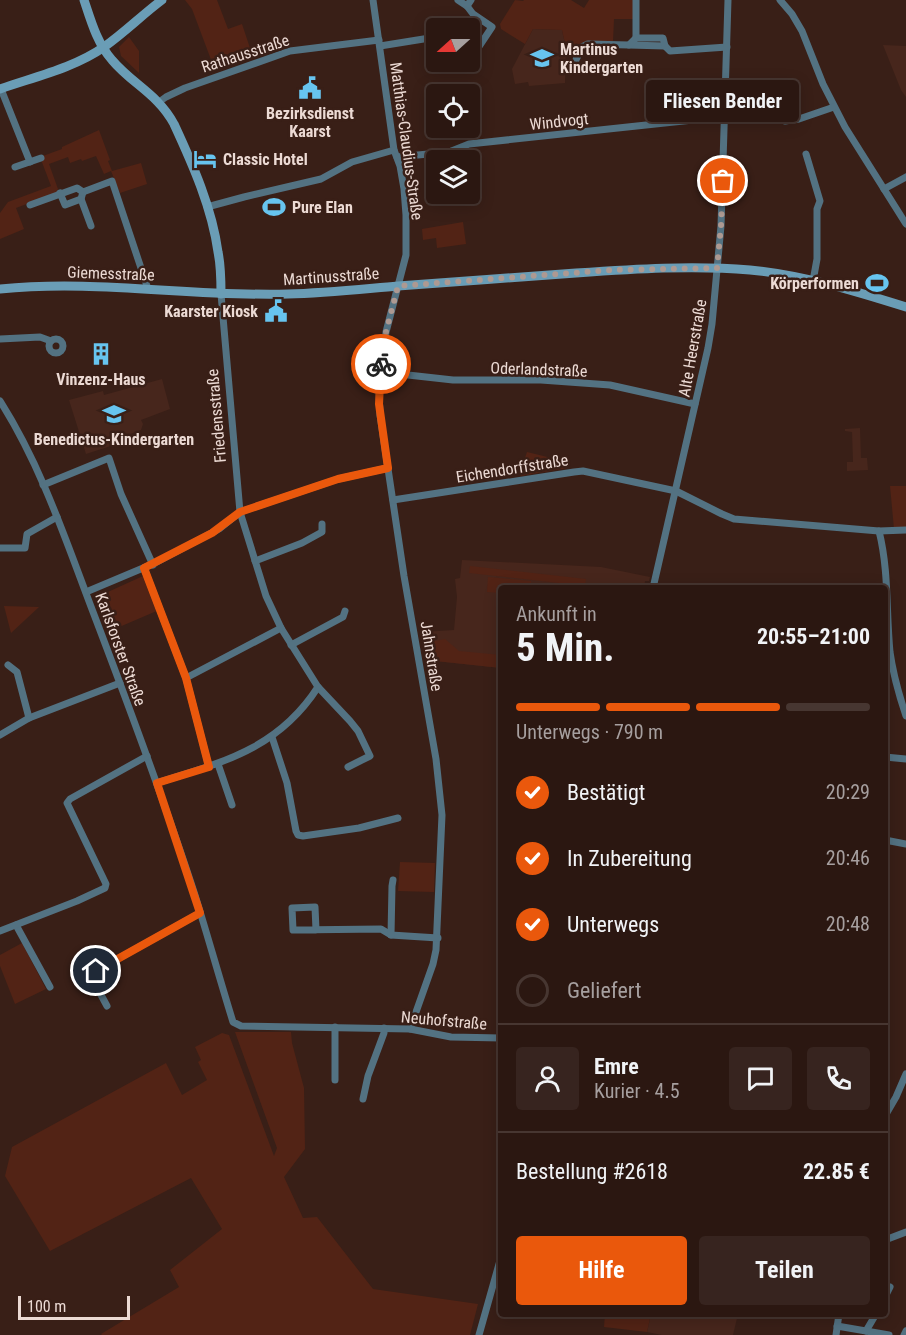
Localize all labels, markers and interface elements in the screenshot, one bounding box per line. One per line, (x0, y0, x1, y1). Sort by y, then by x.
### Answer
north arrow (426, 18, 480, 72)
map controls (426, 18, 480, 204)
street label: Rathausstraße (199, 30, 292, 77)
place label: Martinus Kindergarten (560, 40, 643, 77)
school or university icon: Martinus Kindergarten (529, 45, 555, 71)
street label: Matthias-Claudius-Straße (386, 61, 427, 221)
public building icon: Bezirksdienst Kaarst (297, 75, 323, 101)
callout: Fliesen Bender (646, 79, 800, 121)
button: locate (426, 84, 480, 138)
text: Fliesen Bender (663, 89, 782, 113)
place label: Bezirksdienst Kaarst (266, 104, 354, 141)
street label: Windvogt (529, 109, 590, 134)
hotel icon: Classic Hotel (192, 146, 218, 172)
place label: Classic Hotel (223, 150, 308, 169)
button: layers (426, 150, 480, 204)
pin (697, 155, 748, 206)
icon: bag (706, 164, 739, 197)
sports icon: Pure Elan (261, 194, 287, 220)
place label: Pure Elan (292, 198, 353, 217)
street label: Giemesstraße (67, 262, 155, 285)
street label: Martinusstraße (282, 264, 380, 289)
sports icon: Körperformen (864, 270, 890, 296)
place label: Körperformen (770, 274, 859, 293)
public building icon: Kaarster Kiosk (263, 298, 289, 324)
street label: Alte Heerstraße (675, 298, 710, 398)
place label: Kaarster Kiosk (164, 302, 258, 321)
courier (351, 334, 411, 394)
building icon: Vinzenz-Haus (88, 341, 114, 367)
icon: bike (365, 348, 398, 381)
street label: Oderlandstraße (490, 358, 588, 381)
street label: Friedensstraße (203, 368, 230, 464)
place label: Vinzenz-Haus (56, 370, 146, 389)
school or university icon: Benedictus-Kindergarten (101, 401, 127, 427)
place label: Benedictus-Kindergarten (34, 430, 194, 449)
street label: Eichendorffstraße (455, 450, 569, 487)
street label: Karlsforster Straße (91, 590, 150, 709)
text: Ankunft in (516, 602, 597, 626)
street label: Jahnstraße (417, 620, 446, 693)
text: 20:55–21:00 (757, 624, 870, 649)
text: 5 Min. (516, 625, 615, 671)
text: Unterwegs · 790 m (516, 720, 663, 744)
icon: check (516, 776, 549, 809)
text: Bestätigt (567, 780, 645, 805)
text: 20:29 (826, 780, 870, 804)
icon: check (516, 842, 549, 875)
text: In Zubereitung (567, 846, 692, 871)
text: 20:46 (826, 846, 870, 870)
icon: check (516, 908, 549, 941)
text: Unterwegs (567, 912, 659, 937)
text: 20:48 (826, 912, 870, 936)
pin (70, 945, 121, 996)
icon: home (79, 954, 112, 987)
text: Geliefert (567, 978, 642, 1003)
street label: Neuhofstraße (400, 1007, 488, 1034)
button: person (516, 1047, 579, 1110)
button: chat (729, 1047, 792, 1110)
button: phone (807, 1047, 870, 1110)
text: Emre (594, 1054, 639, 1079)
text: Kurier · 4.5 (594, 1079, 680, 1103)
text: Bestellung #2618 (516, 1159, 668, 1184)
text: 22.85 € (803, 1159, 870, 1184)
button: Hilfe (516, 1236, 687, 1305)
button: Teilen (699, 1236, 870, 1305)
scale bar (18, 1293, 130, 1320)
text: 100 m (27, 1297, 66, 1316)

